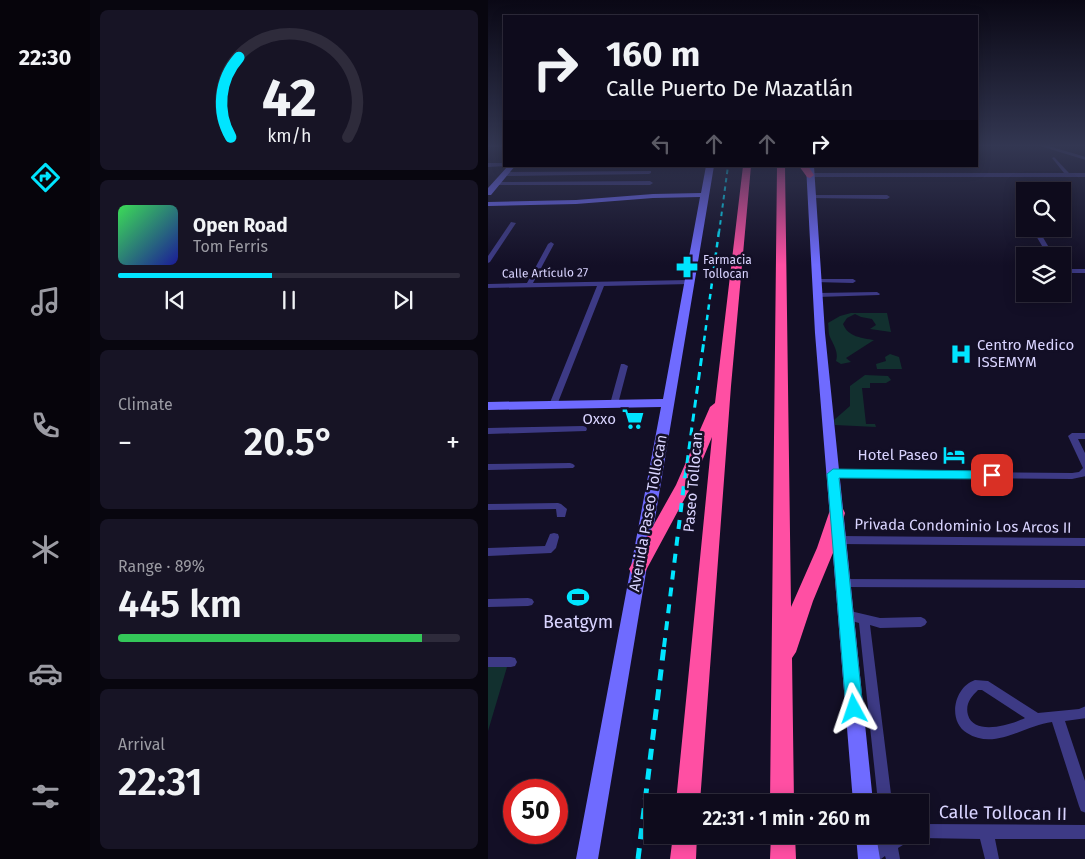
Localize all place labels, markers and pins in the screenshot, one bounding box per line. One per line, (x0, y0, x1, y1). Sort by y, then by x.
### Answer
place label: Farmacia Tollocan (703, 253, 752, 281)
pharmacy icon: Farmacia Tollocan (674, 254, 700, 280)
place label: Centro Medico ISSEMYM (977, 336, 1074, 371)
hospital icon: Centro Medico ISSEMYM (948, 341, 974, 367)
supermarket icon: Oxxo (620, 406, 646, 432)
place label: Oxxo (583, 410, 616, 428)
hotel icon: Hotel Paseo (941, 442, 967, 468)
place label: Hotel Paseo (857, 446, 938, 464)
pin (971, 454, 1013, 496)
sports icon: Beatgym (565, 584, 591, 610)
place label: Beatgym (543, 611, 613, 633)

